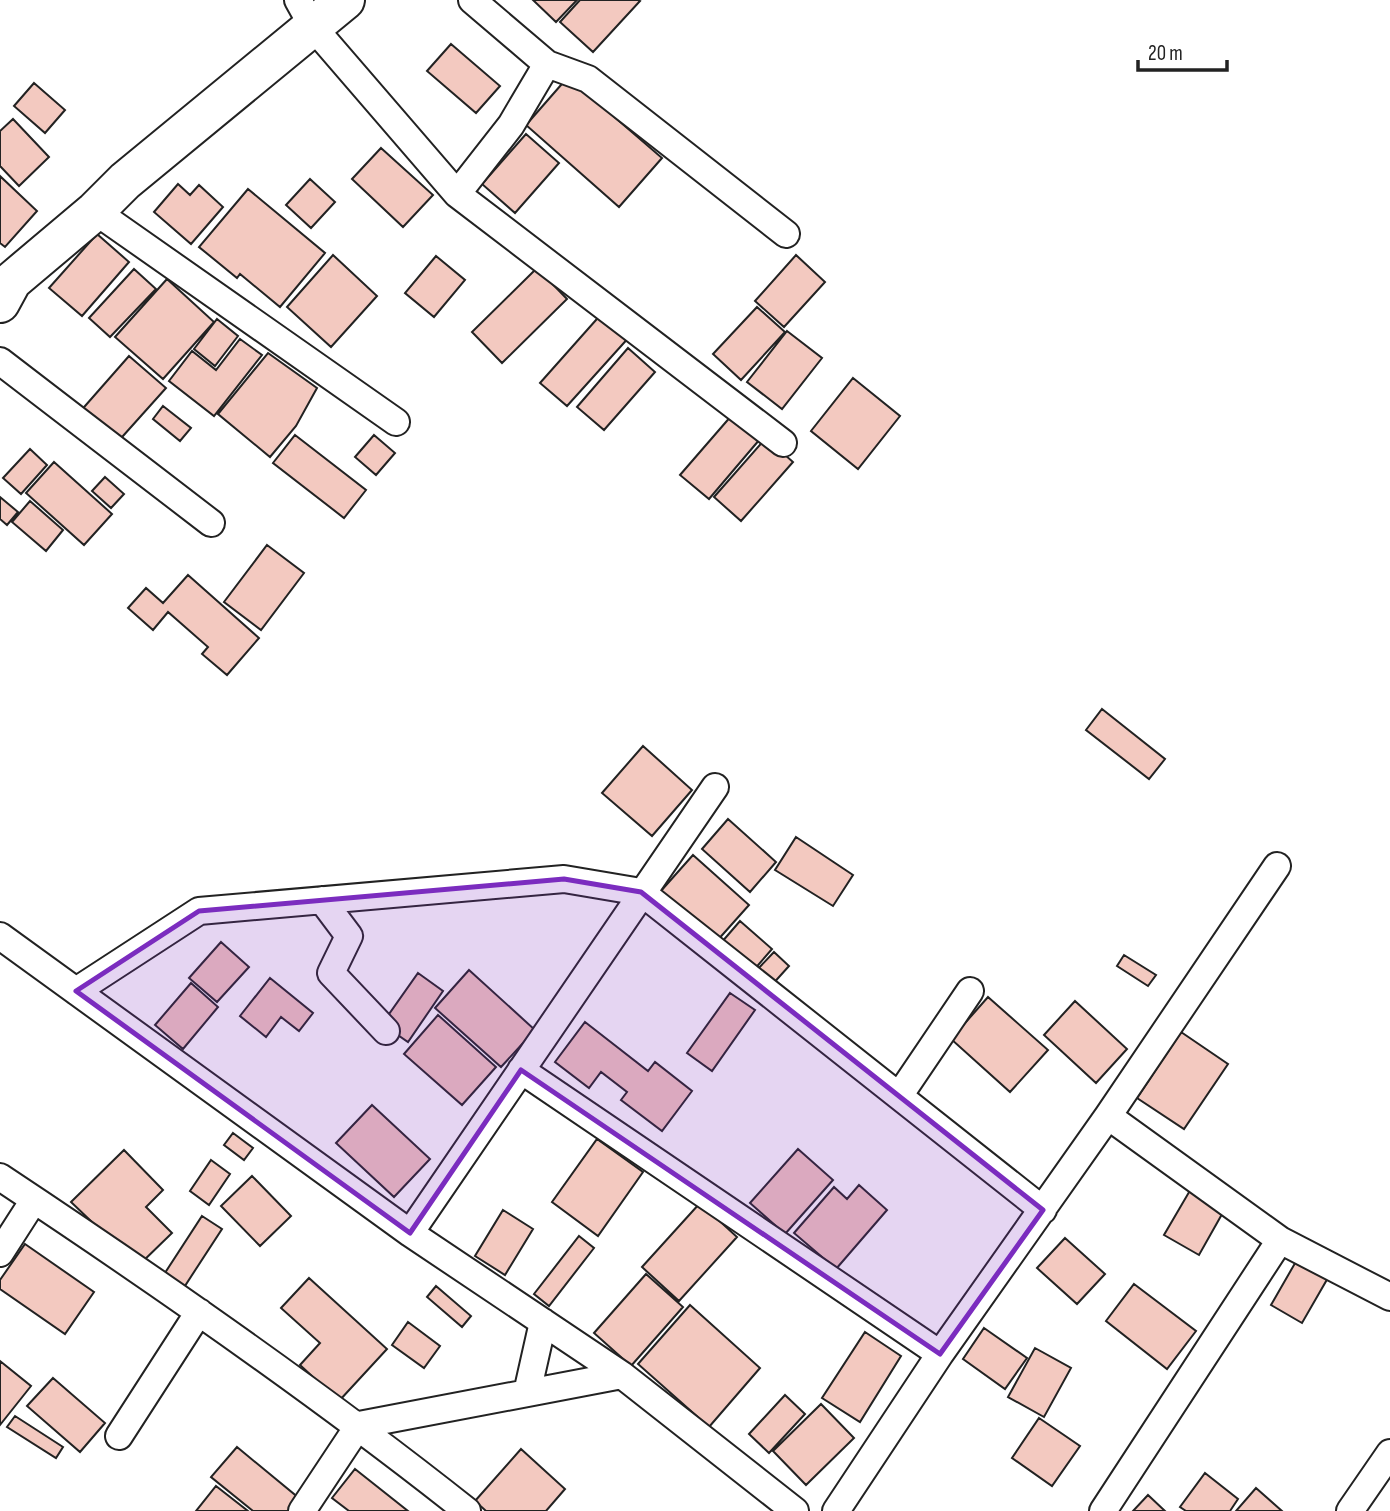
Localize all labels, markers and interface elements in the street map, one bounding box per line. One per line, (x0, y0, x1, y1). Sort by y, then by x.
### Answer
scale bar (1138, 28, 1227, 72)
text: 20 m (1148, 41, 1183, 66)

